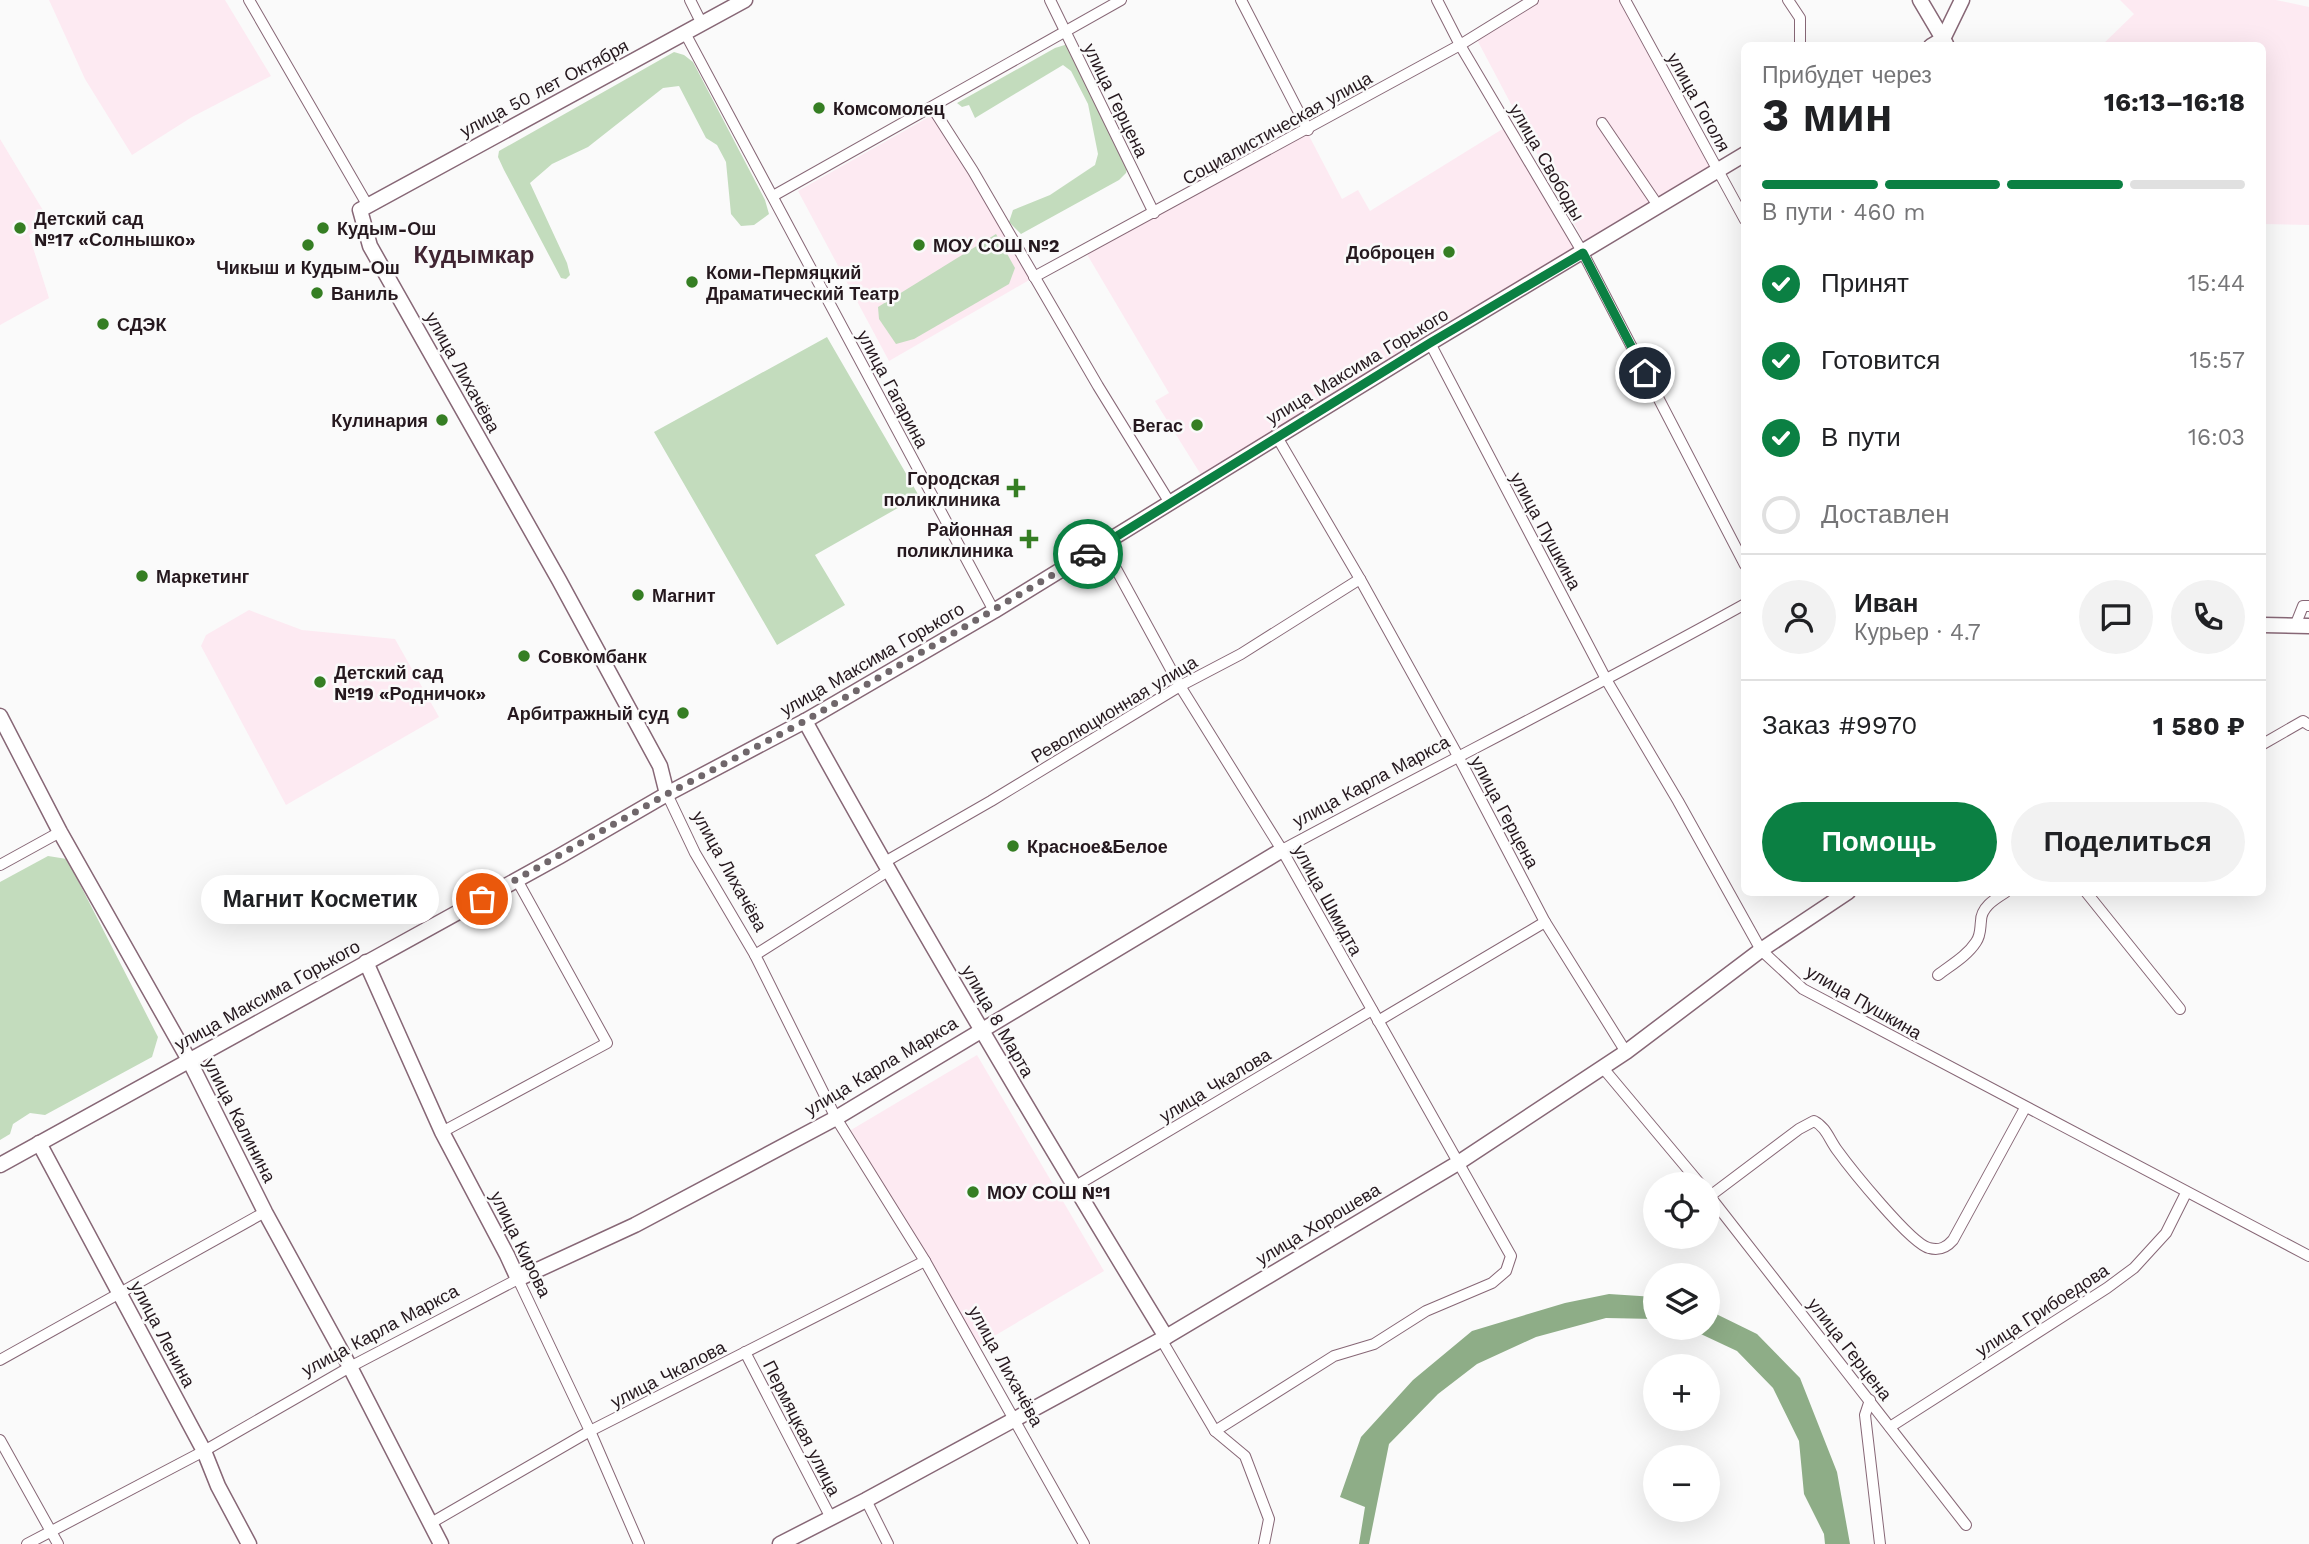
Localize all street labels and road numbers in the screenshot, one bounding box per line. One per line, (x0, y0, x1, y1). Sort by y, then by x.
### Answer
street label: улица 50 лет Октября (456, 35, 632, 141)
street label: улица Герцена (1079, 40, 1153, 161)
street label: улица Гоголя (1663, 49, 1735, 155)
street label: Социалистическая улица (1179, 67, 1376, 189)
street label: улица Свободы (1505, 100, 1589, 224)
street label: улица Максима Горького (1262, 303, 1452, 429)
street label: улица Лихачёва (421, 308, 505, 437)
street label: улица Гагарина (853, 326, 933, 452)
street label: улица Пушкина (1506, 469, 1586, 594)
street label: улица Максима Горького (776, 598, 968, 720)
street label: Революционная улица (1027, 651, 1202, 767)
street label: улица Карла Маркса (1289, 730, 1454, 831)
street label: улица Герцена (1467, 752, 1544, 873)
street label: улица Лихачёва (688, 807, 772, 936)
street label: улица Шмидта (1289, 841, 1368, 960)
street label: улица Максима Горького (171, 935, 363, 1055)
street label: улица Пушкина (1803, 960, 1926, 1044)
street label: улица 8 Марта (957, 961, 1039, 1082)
street label: улица Карла Маркса (801, 1012, 962, 1120)
street label: улица Чкалова (1156, 1043, 1275, 1126)
street label: улица Калинина (200, 1054, 281, 1187)
street label: улица Хорошева (1252, 1178, 1385, 1269)
street label: улица Кирова (486, 1187, 556, 1301)
street label: улица Грибоедова (1972, 1259, 2113, 1361)
street label: улица Ленина (126, 1277, 200, 1392)
street label: улица Карла Маркса (298, 1279, 463, 1380)
street label: улица Герцена (1803, 1294, 1897, 1405)
street label: улица Лихачёва (964, 1302, 1048, 1431)
street label: улица Чкалова (607, 1336, 730, 1412)
street label: Пермяцкая улица (759, 1357, 846, 1500)

